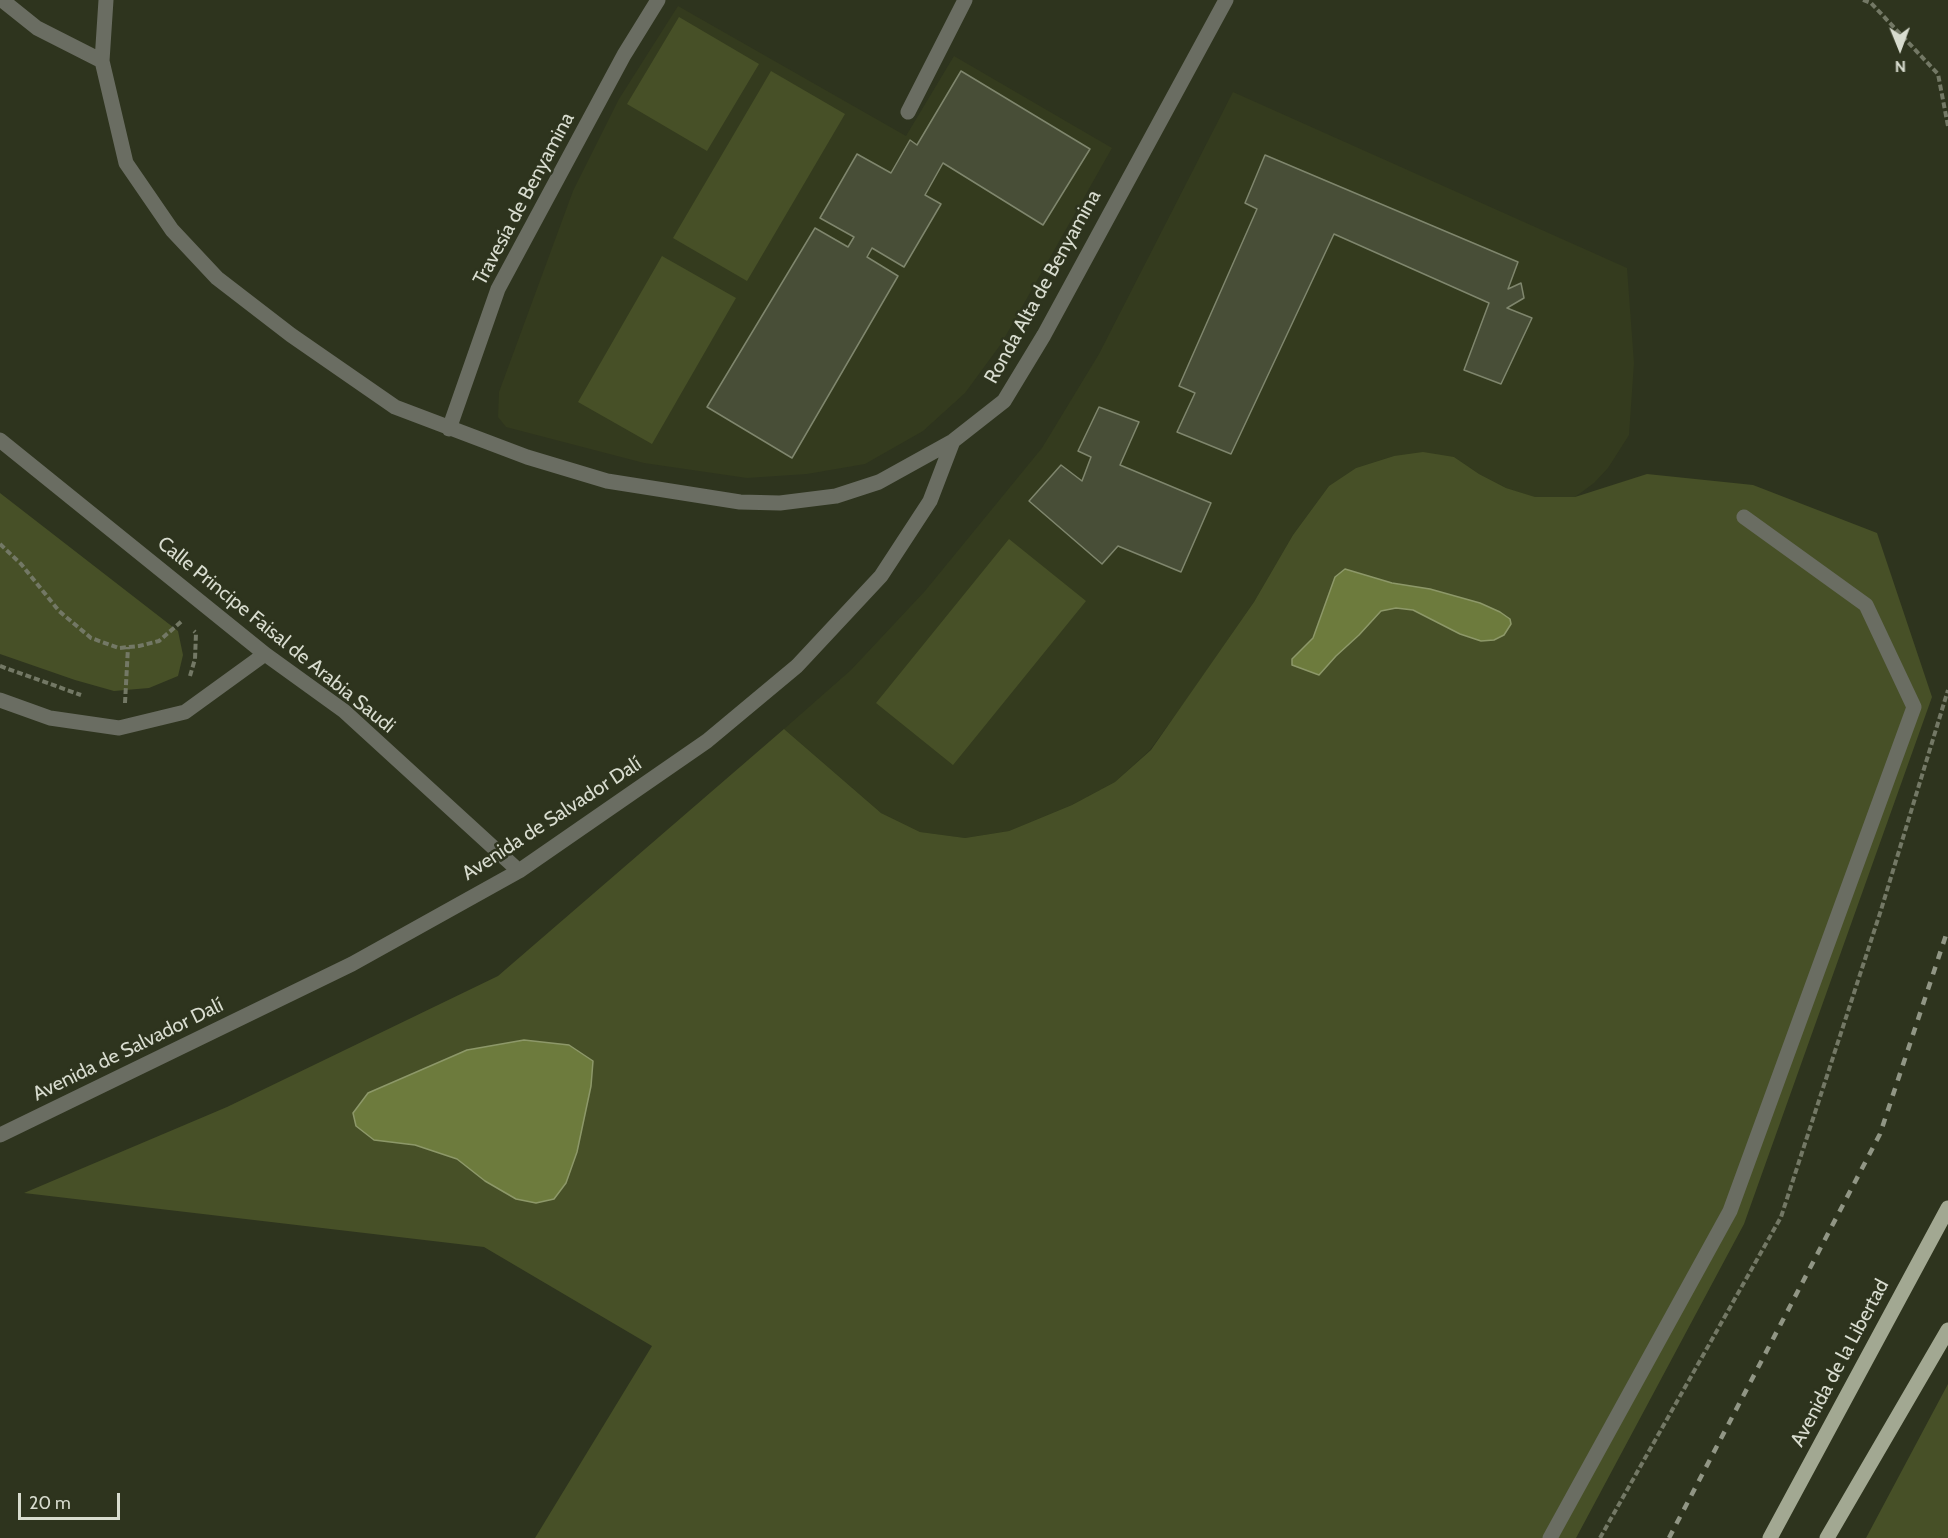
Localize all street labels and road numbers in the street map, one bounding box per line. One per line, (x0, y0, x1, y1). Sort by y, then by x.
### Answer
street label: Travesía de Benyamina (468, 109, 580, 289)
street label: Ronda Alta de Benyamina (980, 186, 1106, 388)
street label: Calle Principe Faisal de Arabia Saudi (152, 532, 400, 738)
street label: Avenida de Salvador Dalí (458, 752, 646, 886)
street label: Avenida de Salvador Dalí (29, 993, 227, 1107)
street label: Avenida de la Libertad (1786, 1275, 1894, 1451)

